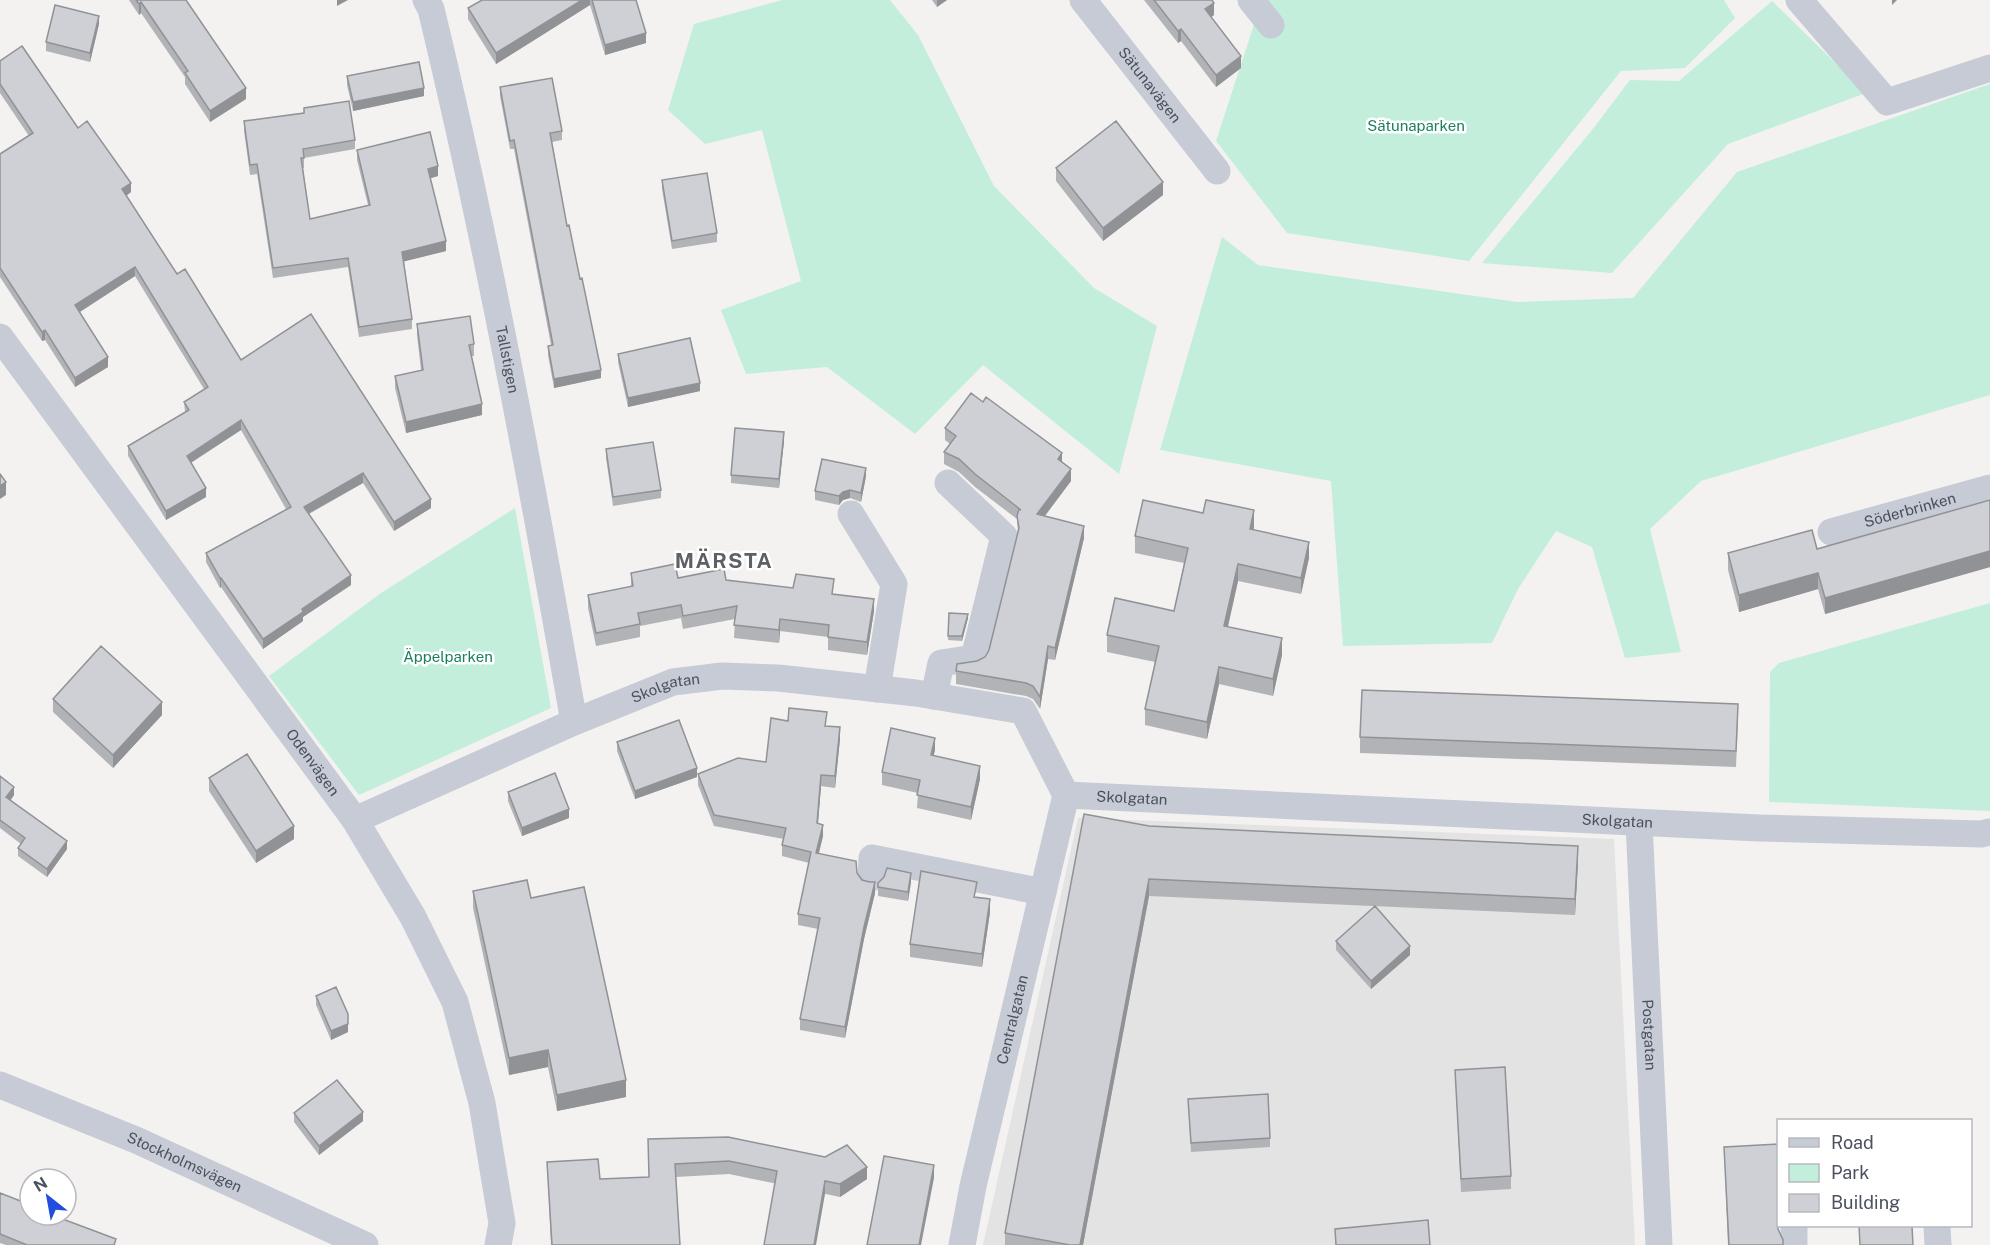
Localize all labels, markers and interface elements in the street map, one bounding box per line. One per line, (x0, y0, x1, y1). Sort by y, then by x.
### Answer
street label: Sätunavägen (1115, 44, 1185, 126)
park label: Sätunaparken (1367, 117, 1465, 134)
street label: Tallstigen (493, 324, 523, 394)
street label: Söderbrinken (1862, 489, 1958, 530)
district label: MÄRSTA (675, 548, 773, 573)
park label: Äppelparken (403, 647, 493, 665)
street label: Skolgatan (629, 670, 701, 706)
street label: Odenvägen (283, 725, 343, 799)
street label: Skolgatan (1096, 787, 1168, 808)
street label: Skolgatan (1581, 811, 1653, 831)
street label: Centralgatan (993, 973, 1031, 1066)
street label: Postgatan (1639, 999, 1660, 1071)
legend (1777, 1119, 1972, 1227)
street label: Stockholmsvägen (125, 1128, 245, 1195)
text: Road (1831, 1132, 1874, 1153)
text: Park (1831, 1162, 1869, 1183)
north arrow (18, 1167, 78, 1227)
text: N (30, 1173, 51, 1196)
text: Building (1831, 1192, 1900, 1213)

